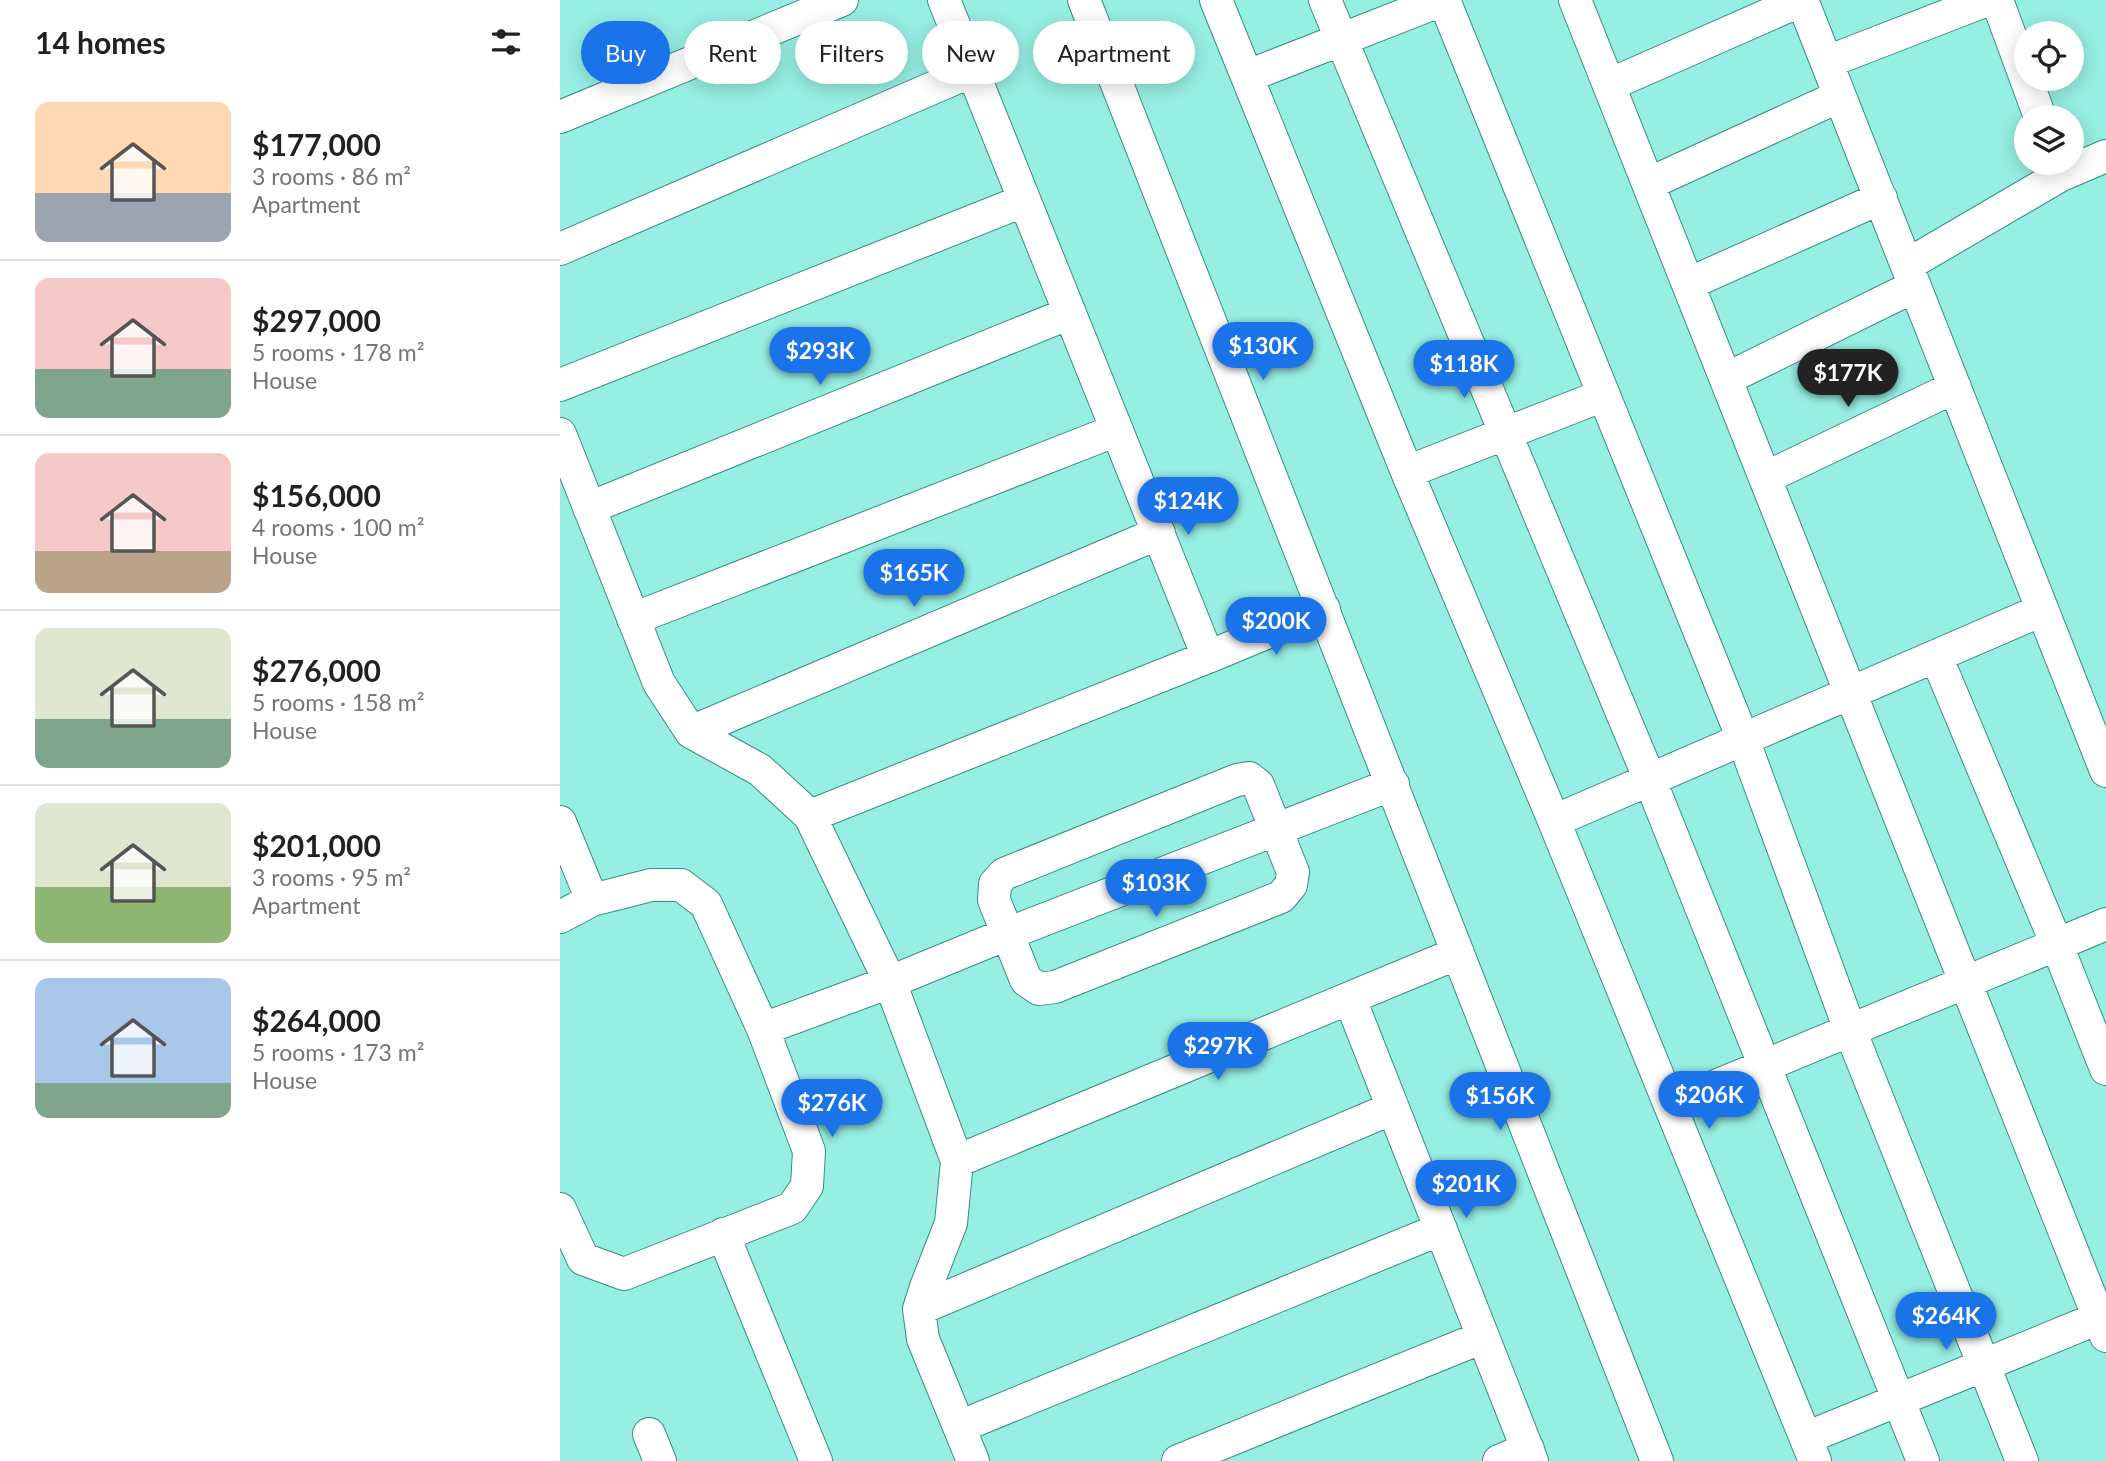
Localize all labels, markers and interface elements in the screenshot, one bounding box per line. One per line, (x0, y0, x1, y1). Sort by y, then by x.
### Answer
chip: Buy (581, 21, 670, 84)
chip: Rent (684, 21, 781, 84)
chip: Filters (795, 21, 908, 84)
chip: New (922, 21, 1019, 84)
chip: Apartment (1033, 21, 1195, 84)
map controls (2014, 21, 2084, 175)
button: locate (2014, 21, 2084, 91)
icon: filters (487, 23, 525, 61)
text: 14 homes (35, 24, 166, 60)
button: layers (2014, 105, 2084, 175)
text: $177,000 (252, 126, 381, 162)
icon: home (91, 130, 175, 214)
text: 3 rooms · 86 m² (252, 162, 411, 190)
text: Apartment (252, 190, 360, 218)
text: $297,000 (252, 302, 381, 338)
icon: home (91, 306, 175, 390)
pin: $130K (1214, 322, 1312, 382)
pin: $293K (771, 328, 869, 387)
text: $130K (1228, 331, 1298, 359)
text: $293K (785, 336, 855, 364)
text: 5 rooms · 178 m² (252, 338, 424, 366)
pin: $118K (1415, 340, 1513, 400)
text: $118K (1429, 349, 1499, 377)
pin: $177K (1799, 350, 1897, 409)
text: $177K (1813, 358, 1883, 386)
text: House (252, 366, 317, 394)
text: $156,000 (252, 477, 381, 513)
pin: $124K (1139, 477, 1237, 537)
icon: home (91, 481, 175, 565)
text: $124K (1153, 486, 1223, 514)
text: 4 rooms · 100 m² (252, 513, 424, 541)
text: House (252, 541, 317, 569)
pin: $165K (865, 550, 963, 609)
text: $165K (879, 558, 949, 586)
pin: $200K (1227, 598, 1325, 657)
text: $200K (1241, 606, 1311, 634)
text: $276,000 (252, 652, 381, 688)
icon: home (91, 656, 175, 740)
text: 5 rooms · 158 m² (252, 688, 424, 716)
text: House (252, 716, 317, 744)
text: $201,000 (252, 827, 381, 863)
icon: home (91, 831, 175, 915)
pin: $103K (1107, 860, 1205, 919)
text: 3 rooms · 95 m² (252, 863, 411, 891)
text: $103K (1121, 868, 1191, 896)
text: Apartment (252, 891, 360, 919)
text: $264,000 (252, 1002, 381, 1038)
icon: home (91, 1006, 175, 1090)
pin: $297K (1169, 1023, 1267, 1082)
text: $297K (1183, 1031, 1253, 1059)
text: 5 rooms · 173 m² (252, 1038, 424, 1066)
text: House (252, 1066, 317, 1094)
pin: $156K (1451, 1072, 1549, 1132)
pin: $206K (1660, 1072, 1758, 1131)
pin: $276K (783, 1080, 881, 1139)
text: $206K (1674, 1080, 1744, 1108)
text: $156K (1465, 1081, 1535, 1109)
text: $276K (797, 1088, 867, 1116)
pin: $201K (1417, 1160, 1515, 1220)
text: $201K (1431, 1169, 1501, 1197)
pin: $264K (1897, 1292, 1995, 1352)
text: $264K (1911, 1301, 1981, 1329)

